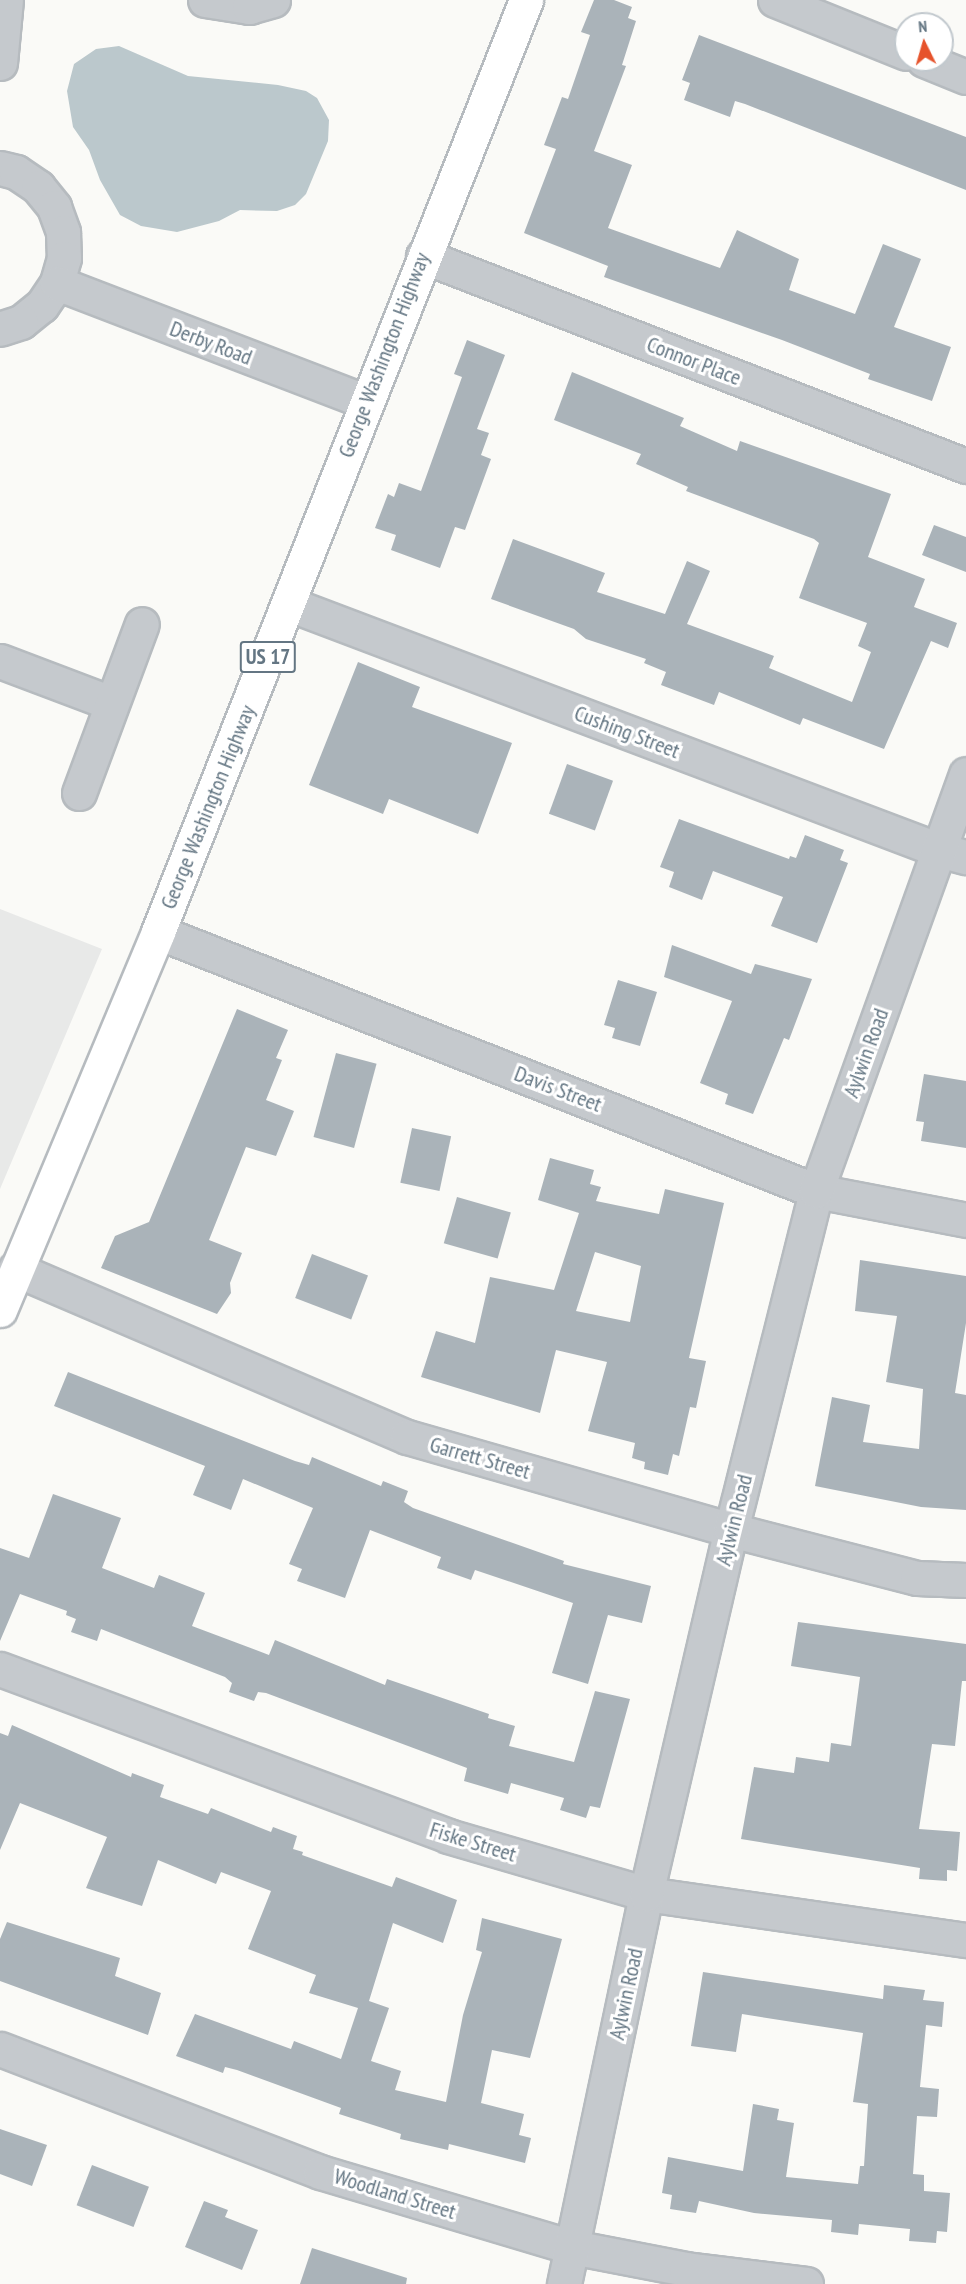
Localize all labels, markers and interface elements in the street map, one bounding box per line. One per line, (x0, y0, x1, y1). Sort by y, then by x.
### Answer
north arrow (894, 12, 954, 72)
text: N (917, 16, 928, 36)
street label: George Washington Highway (333, 249, 435, 461)
street label: Derby Road (166, 315, 256, 371)
street label: Connor Place (643, 331, 745, 391)
road number: US 17 (240, 639, 296, 675)
street label: Cushing Street (571, 700, 683, 764)
street label: George Washington Highway (155, 701, 261, 913)
street label: Aylwin Road (838, 1005, 894, 1101)
street label: Davis Street (511, 1060, 605, 1118)
street label: Garrett Street (427, 1431, 533, 1485)
street label: Aylwin Road (710, 1472, 758, 1568)
street label: Fiske Street (427, 1816, 519, 1868)
street label: Aylwin Road (603, 1946, 649, 2042)
street label: Woodland Street (331, 2163, 459, 2225)

